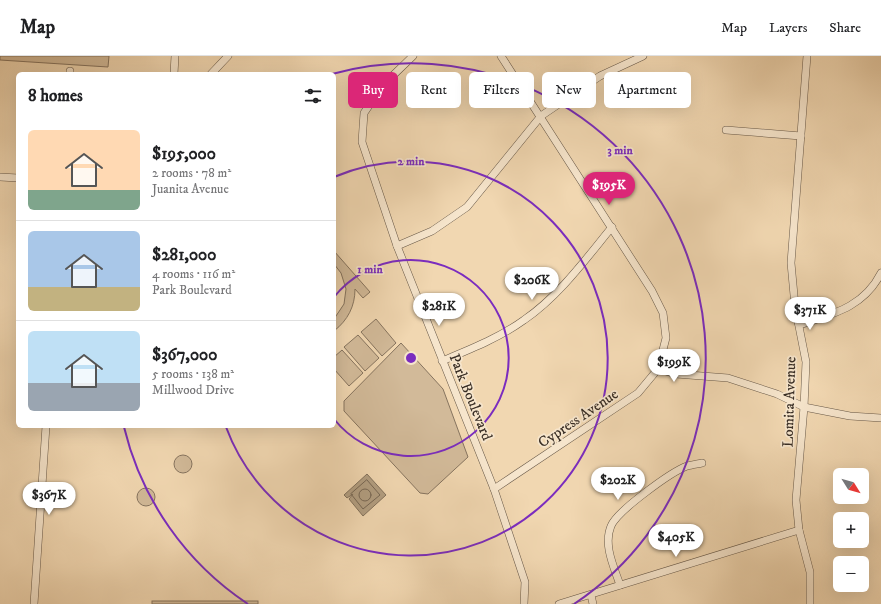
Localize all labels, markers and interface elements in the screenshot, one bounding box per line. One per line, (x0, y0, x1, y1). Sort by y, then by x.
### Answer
text: Map (20, 16, 55, 39)
text: Map (721, 19, 747, 37)
text: Layers (769, 19, 807, 37)
text: Share (829, 19, 861, 37)
chip: Buy (348, 72, 398, 108)
chip: Rent (406, 72, 461, 108)
chip: Filters (469, 72, 534, 108)
chip: New (542, 72, 596, 108)
chip: Apartment (604, 72, 691, 108)
text: 8 homes (28, 85, 83, 107)
icon: filters (302, 85, 324, 107)
text: $195,000 (152, 143, 216, 165)
text: 3 min (607, 143, 633, 158)
icon: home (60, 146, 108, 194)
text: 2 min (398, 154, 425, 169)
text: 2 rooms · 78 m² (152, 165, 231, 181)
pin: $195K (581, 172, 637, 206)
text: $195K (592, 177, 626, 193)
text: Juanita Avenue (152, 181, 229, 197)
text: $281,000 (152, 244, 216, 266)
icon: home (60, 247, 108, 295)
text: 1 min (357, 262, 383, 277)
text: 4 rooms · 116 m² (152, 266, 235, 282)
pin: $206K (504, 267, 560, 301)
text: $206K (514, 272, 550, 288)
text: Park Boulevard (152, 282, 232, 298)
pin: $281K (411, 293, 467, 327)
pin: $371K (782, 297, 838, 331)
text: $281K (422, 298, 456, 314)
text: $371K (794, 302, 826, 318)
text: $367,000 (152, 344, 217, 366)
icon: home (60, 347, 108, 395)
pin: $199K (646, 349, 702, 383)
centre of rings (404, 351, 418, 365)
street label: Park Boulevard (445, 351, 497, 444)
text: $199K (657, 354, 691, 370)
street label: Lomita Avenue (778, 356, 801, 448)
text: 5 rooms · 138 m² (152, 366, 234, 382)
text: Millwood Drive (152, 382, 234, 398)
street label: Cypress Avenue (535, 385, 622, 452)
pin: $202K (590, 467, 646, 501)
north arrow (833, 468, 869, 504)
map controls (833, 468, 869, 592)
text: $202K (600, 472, 636, 488)
pin: $367K (21, 482, 77, 516)
text: $367K (32, 487, 66, 503)
button: + (833, 512, 869, 548)
pin: $405K (648, 524, 704, 558)
text: $405K (657, 529, 695, 545)
button: − (833, 556, 869, 592)

